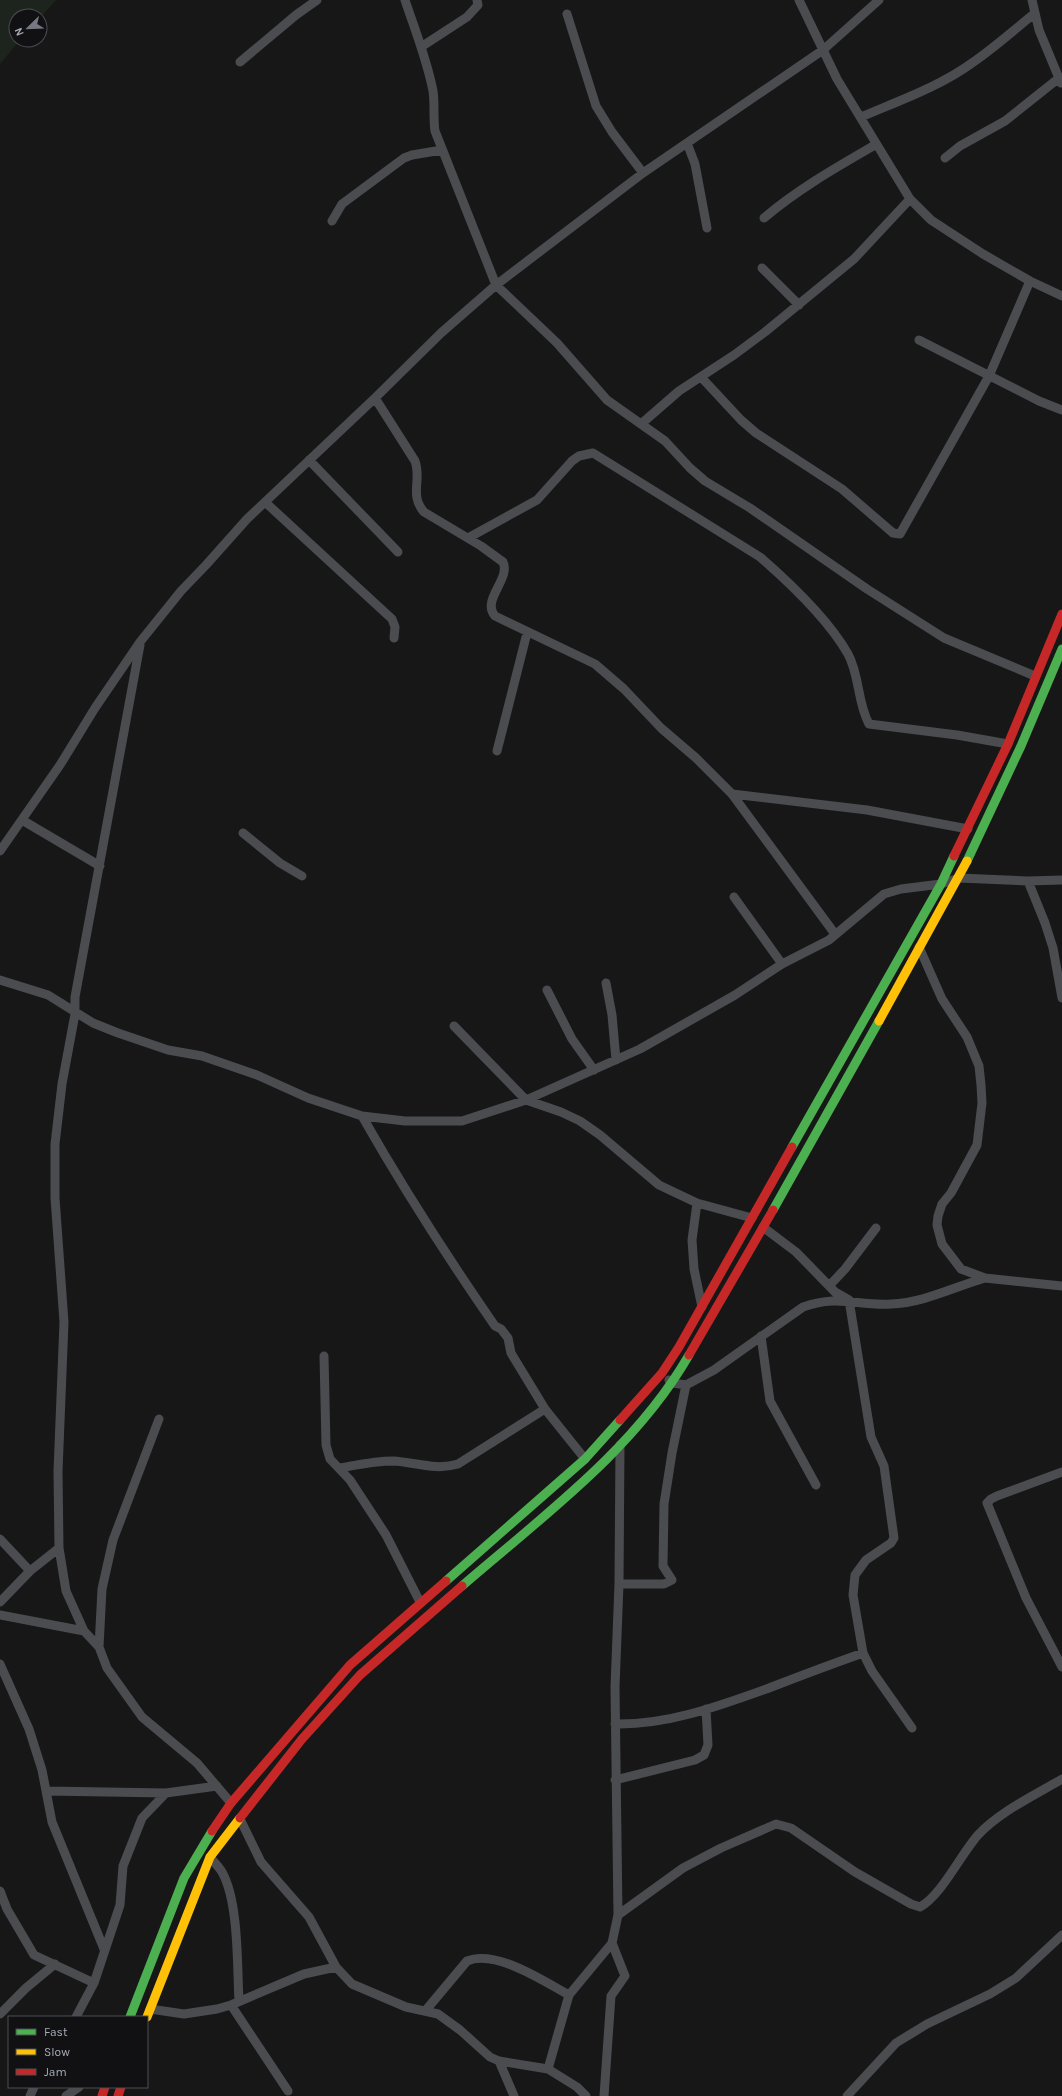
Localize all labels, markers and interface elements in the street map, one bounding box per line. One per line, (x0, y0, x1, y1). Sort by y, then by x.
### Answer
north arrow (8, 8, 48, 48)
text: N (12, 26, 27, 38)
legend (8, 2016, 148, 2088)
text: Fast (44, 2025, 68, 2039)
text: Slow (44, 2045, 70, 2059)
text: Jam (44, 2065, 67, 2079)

